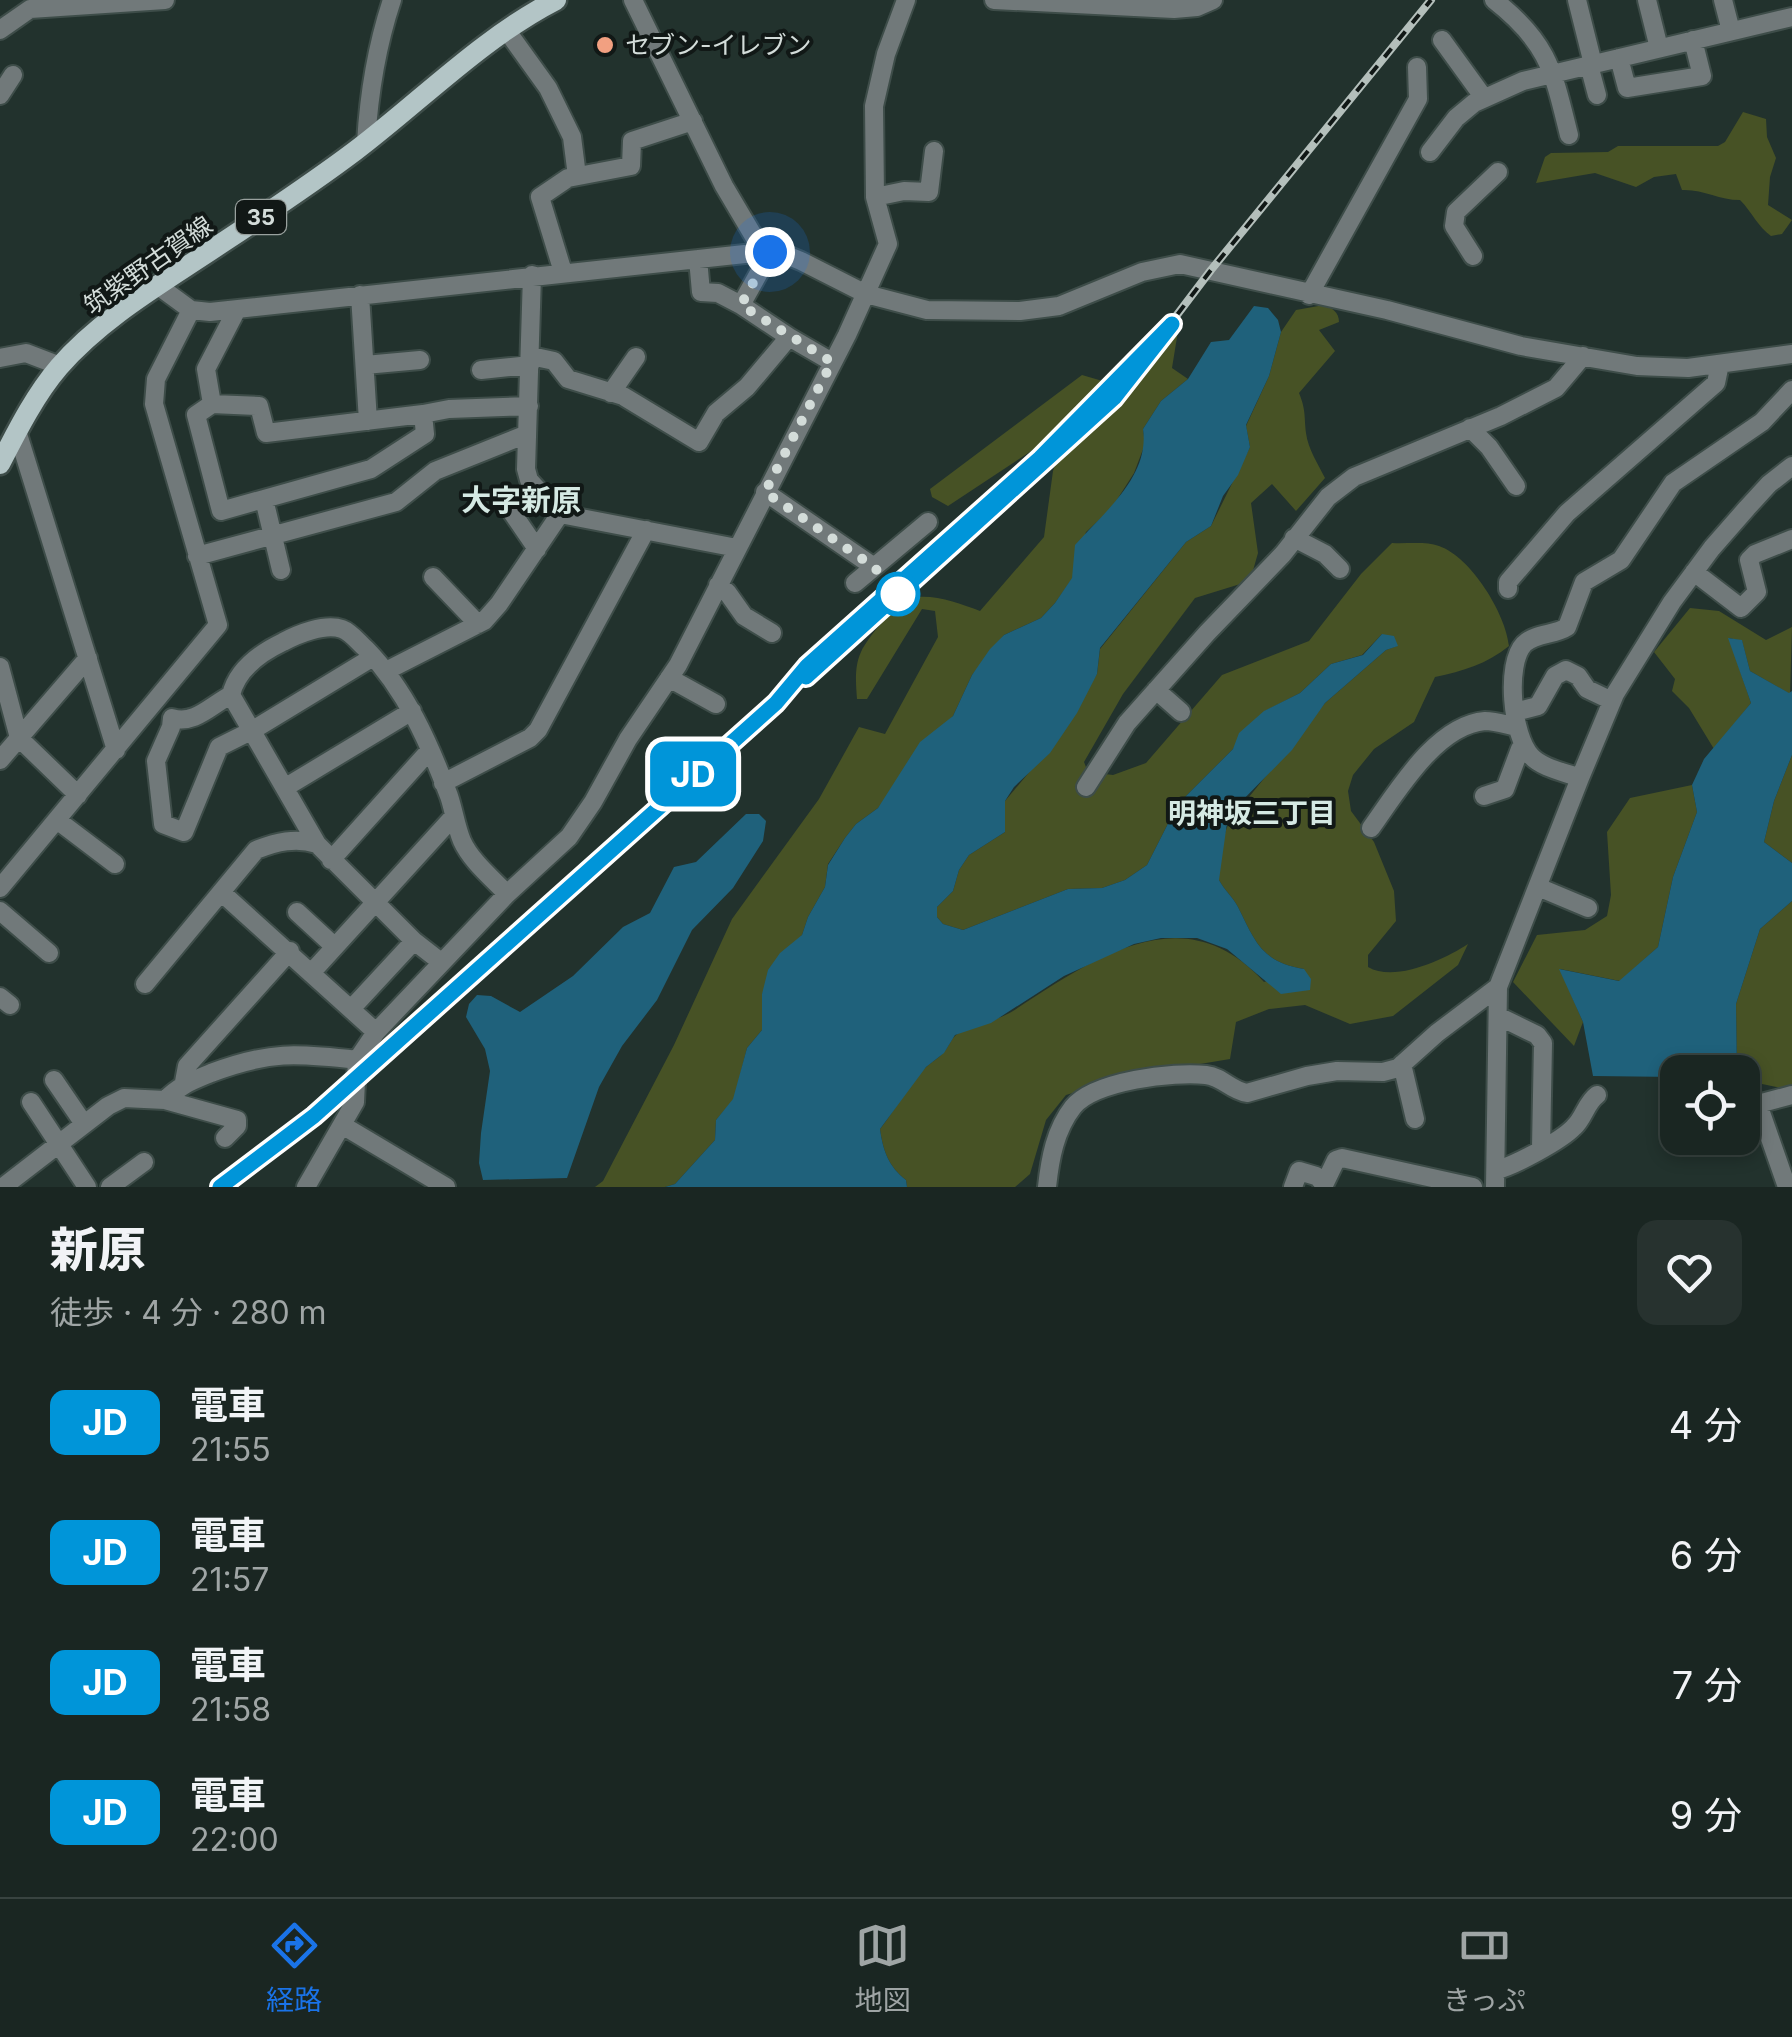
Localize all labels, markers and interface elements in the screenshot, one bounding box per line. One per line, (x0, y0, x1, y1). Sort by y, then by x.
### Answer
place label: セブン-イレブン (625, 30, 812, 60)
marker: セブン-イレブン (594, 34, 616, 56)
road number: 35 (236, 200, 286, 234)
street label: 筑紫野古賀線 (78, 210, 218, 320)
your location (745, 227, 795, 277)
district label: 大字新原 (461, 482, 581, 518)
unlabelled marker (877, 573, 919, 615)
line badge: JD (648, 742, 738, 806)
text: JD (670, 753, 716, 795)
district label: 明神坂三丁目 (1168, 796, 1336, 830)
map controls (1660, 1055, 1760, 1155)
button: locate (1660, 1055, 1760, 1155)
text: 新原 (50, 1220, 146, 1279)
button: heart (1637, 1220, 1742, 1325)
text: 徒歩 · 4 分 · 280 m (50, 1293, 327, 1332)
text: 電車 (190, 1382, 266, 1428)
text: JD (82, 1401, 128, 1443)
text: 4 分 (1669, 1402, 1742, 1448)
text: 21:55 (190, 1430, 271, 1469)
text: 電車 (190, 1512, 266, 1558)
text: JD (82, 1531, 128, 1573)
text: 6 分 (1670, 1532, 1742, 1578)
text: 21:57 (190, 1560, 269, 1599)
text: 電車 (190, 1642, 266, 1688)
text: JD (82, 1661, 128, 1703)
text: 7 分 (1672, 1662, 1742, 1708)
text: 21:58 (190, 1690, 271, 1729)
text: 電車 (190, 1772, 266, 1818)
text: JD (82, 1791, 128, 1833)
text: 9 分 (1670, 1792, 1742, 1838)
text: 22:00 (190, 1820, 279, 1859)
tab: 経路 (266, 1918, 322, 2018)
tab: 地図 (855, 1918, 911, 2018)
tab: きっぷ (1443, 1918, 1526, 2018)

